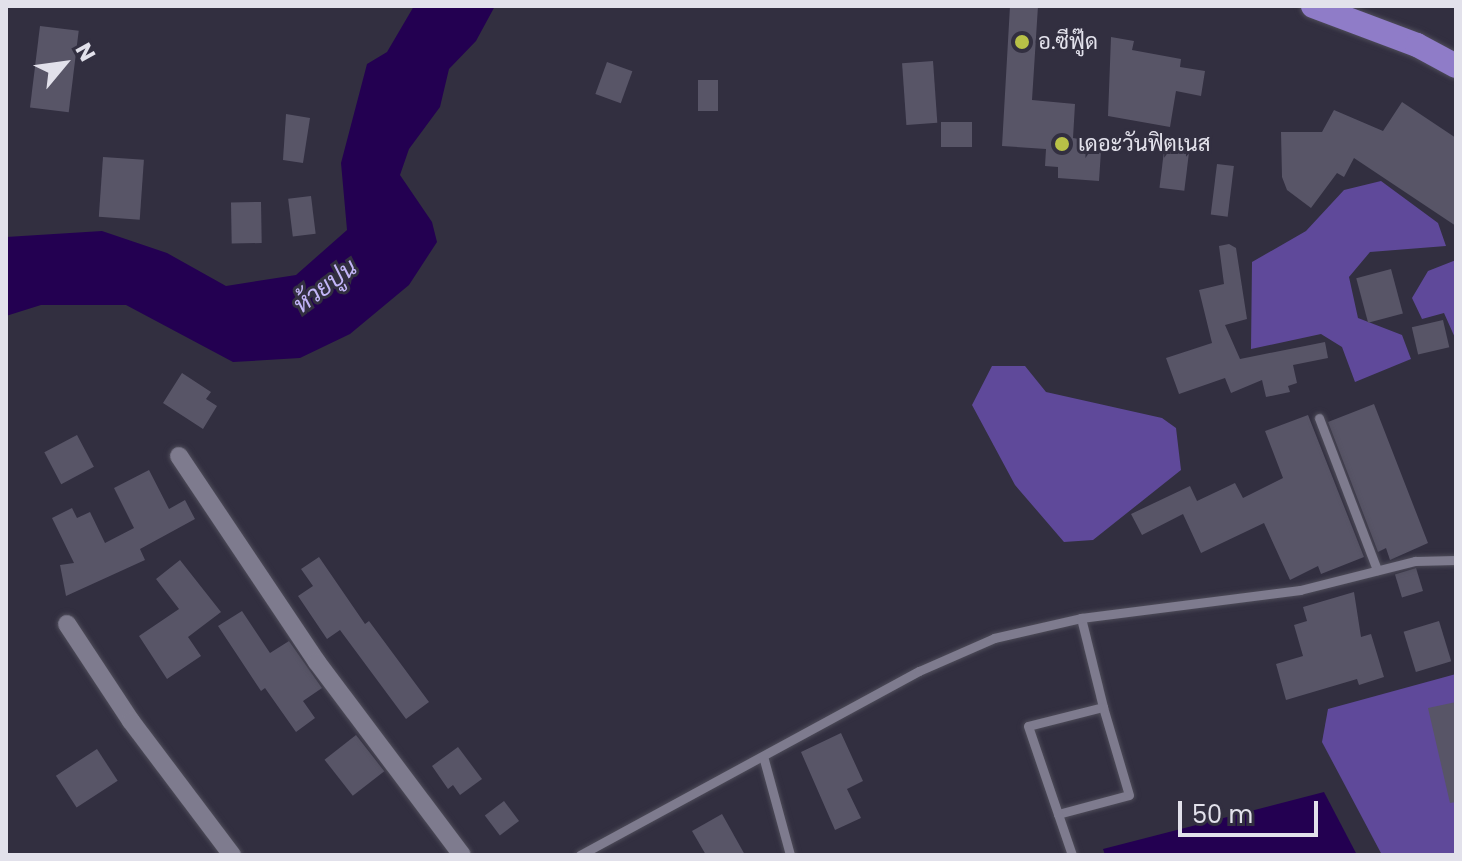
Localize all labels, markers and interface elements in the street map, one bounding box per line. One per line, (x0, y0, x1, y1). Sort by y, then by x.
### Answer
north arrow (24, 24, 104, 104)
place label: อ.ซีฟู๊ด (1038, 29, 1098, 55)
marker: อ.ซีฟู๊ด (1013, 33, 1031, 51)
text: N (68, 37, 103, 67)
place label: เดอะวันฟิตเนส (1078, 131, 1211, 157)
marker: เดอะวันฟิตเนส (1053, 135, 1071, 153)
water label: ห้วยปูน (287, 253, 363, 319)
scale bar (1182, 785, 1322, 835)
text: 50 m (1192, 798, 1253, 831)

